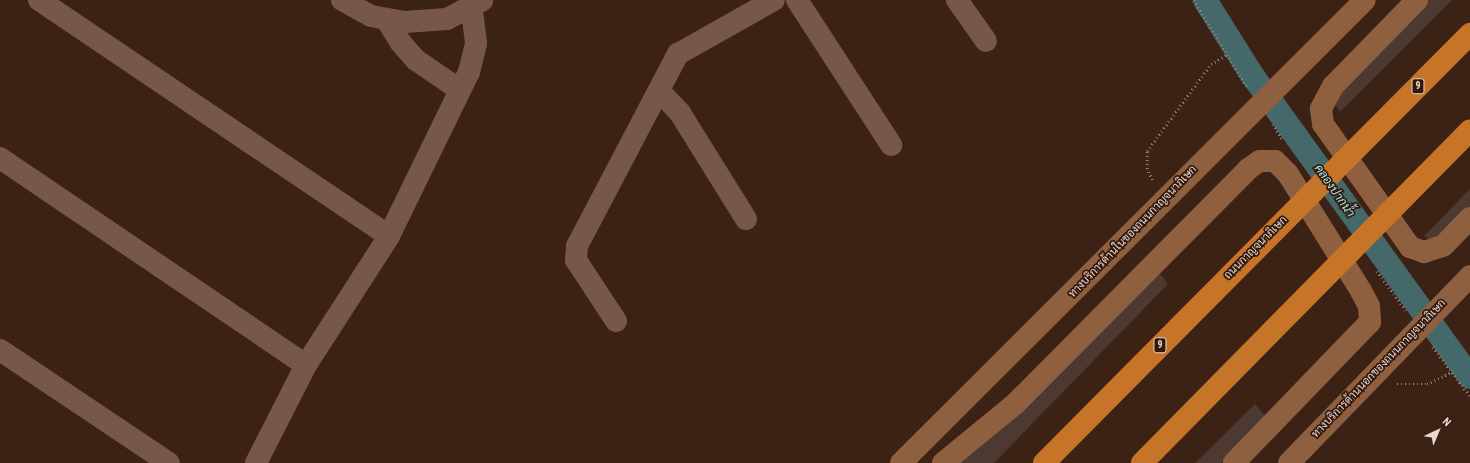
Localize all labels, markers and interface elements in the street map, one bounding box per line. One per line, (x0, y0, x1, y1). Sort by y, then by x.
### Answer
road number: 9 (1411, 78, 1425, 94)
water label: คลองปากน้ำ (1311, 162, 1357, 220)
street label: ทางบริการด้านในของถนนกาญจนาภิเษก (1066, 163, 1200, 301)
street label: ถนนกาญจนาภิเษก (1222, 214, 1290, 282)
street label: ทางบริการด้านนอกของถนนกาญจนาภิเษก (1309, 297, 1449, 441)
road number: 9 (1153, 337, 1167, 353)
north arrow (1418, 411, 1458, 451)
text: N (1440, 415, 1454, 429)

